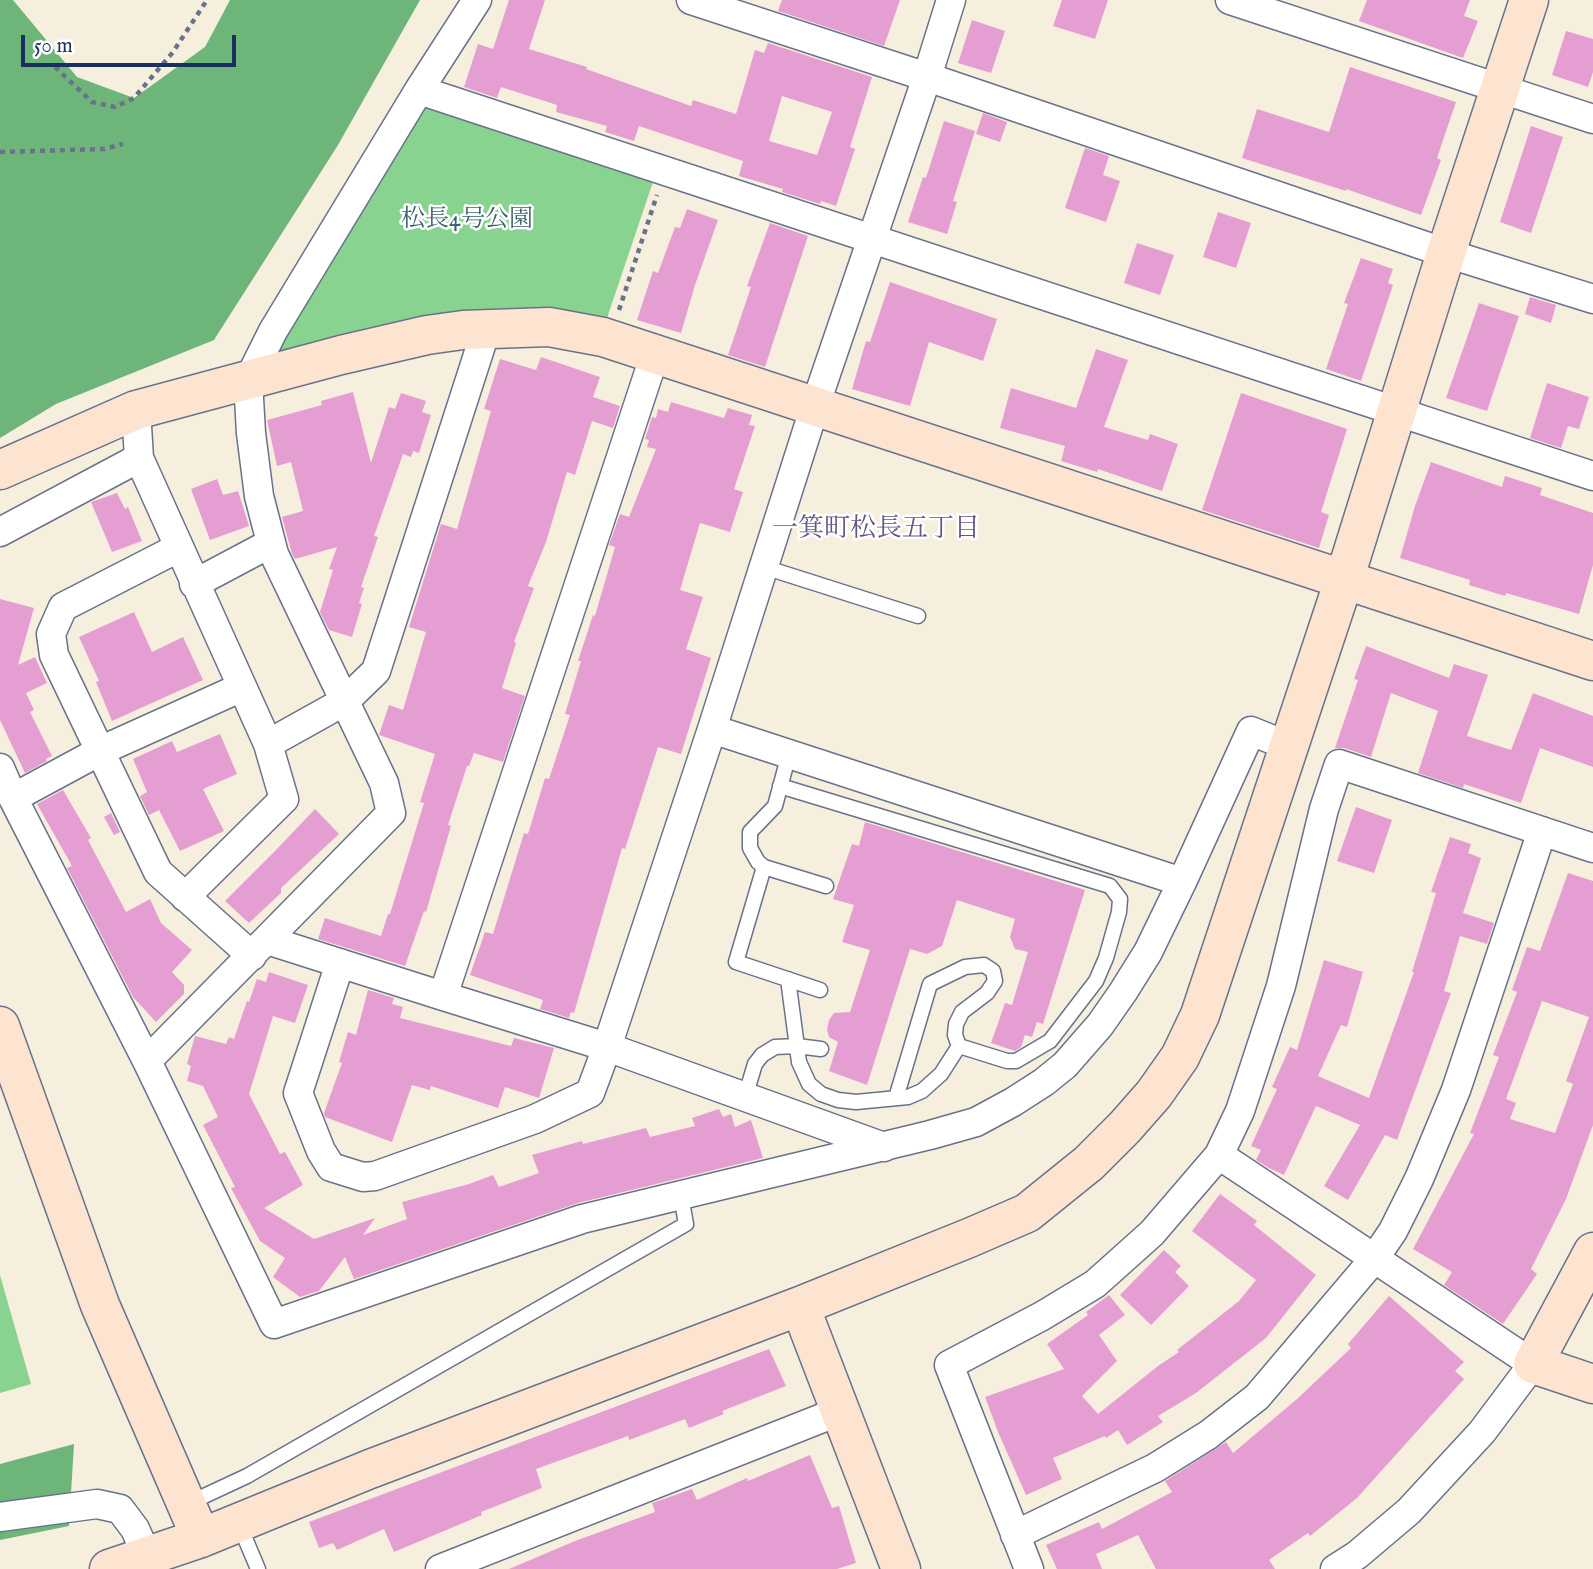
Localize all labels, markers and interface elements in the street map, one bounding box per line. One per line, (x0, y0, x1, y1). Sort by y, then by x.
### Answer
scale bar (24, 21, 240, 65)
text: 50 m (34, 33, 73, 60)
park label: 松長4号公園 (401, 207, 533, 235)
district label: 一箕町松長五丁目 (772, 515, 980, 547)

